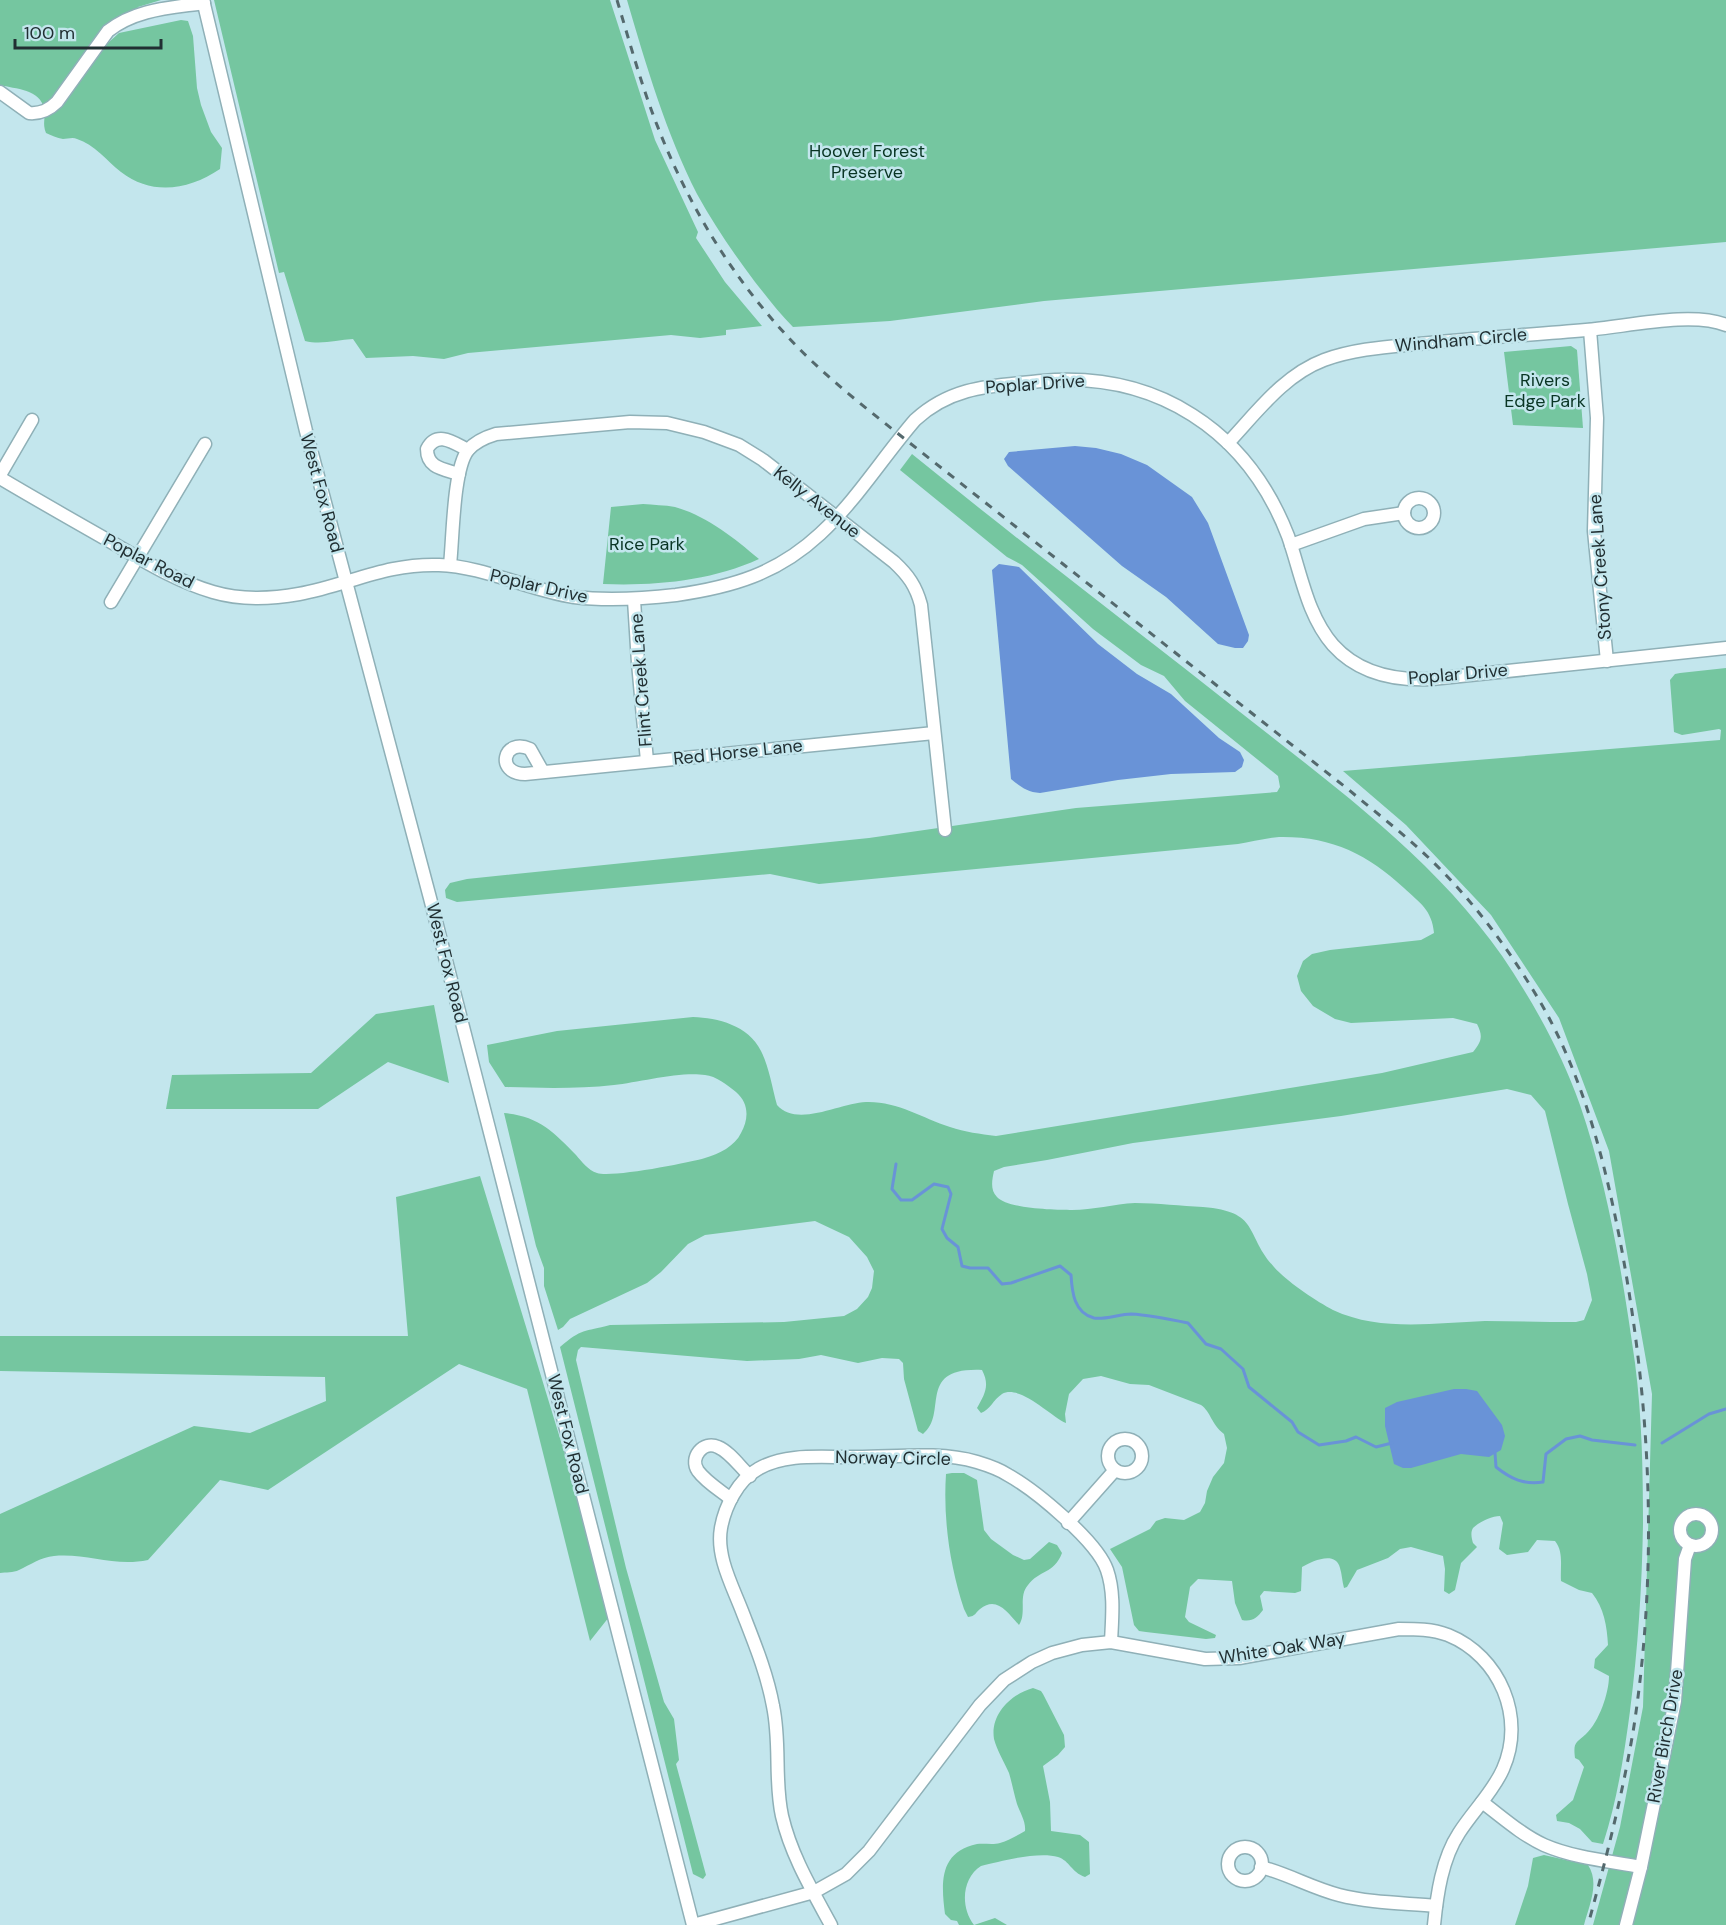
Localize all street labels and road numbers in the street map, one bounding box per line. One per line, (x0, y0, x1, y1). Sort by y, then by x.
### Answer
street label: Windham Circle (1394, 322, 1528, 358)
street label: Poplar Drive (984, 369, 1086, 399)
street label: West Fox Road (295, 431, 349, 555)
street label: Kelly Avenue (769, 460, 865, 544)
street label: Stony Creek Lane (1583, 493, 1617, 641)
street label: Poplar Road (99, 528, 199, 594)
street label: Poplar Drive (488, 563, 590, 609)
street label: Flint Creek Lane (624, 613, 658, 747)
street label: Poplar Drive (1407, 658, 1509, 690)
street label: Red Horse Lane (672, 733, 804, 771)
street label: West Fox Road (421, 901, 473, 1025)
street label: West Fox Road (542, 1372, 594, 1496)
street label: Norway Circle (835, 1445, 951, 1471)
street label: White Oak Way (1217, 1626, 1347, 1670)
street label: River Birch Drive (1641, 1667, 1689, 1805)

